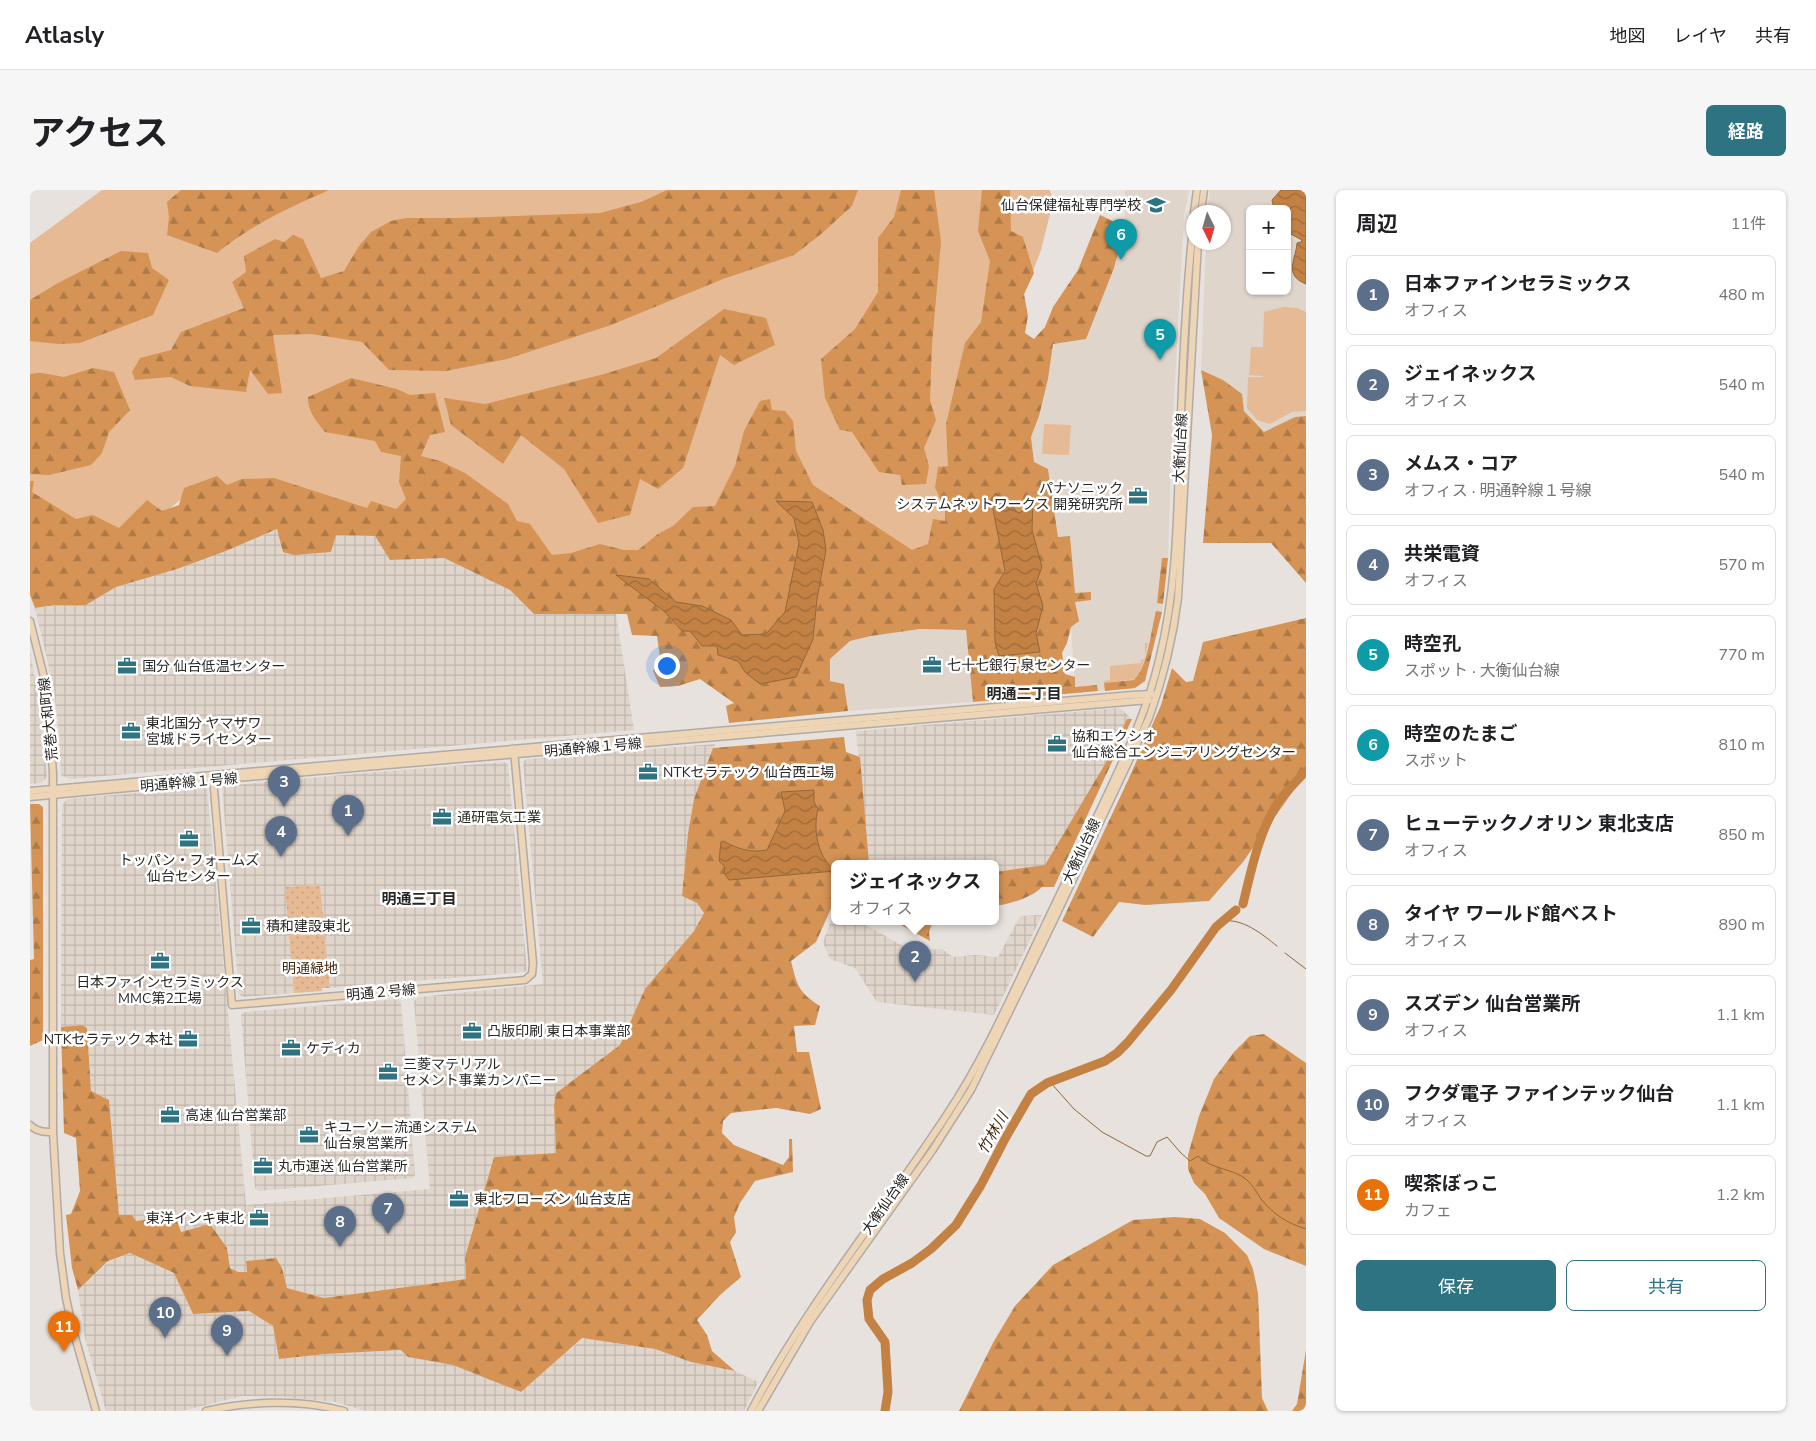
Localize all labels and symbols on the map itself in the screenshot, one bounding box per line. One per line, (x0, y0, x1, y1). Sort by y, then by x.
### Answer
school or university icon: 仙台保健福祉専門学校 (1145, 194, 1167, 216)
place label: 仙台保健福祉専門学校 (1001, 196, 1141, 215)
north arrow (1186, 205, 1231, 250)
pin: 6 (1105, 219, 1137, 260)
pin: 5 (1144, 319, 1176, 360)
street label: 大衡仙台線 (1169, 413, 1192, 483)
place label: パナソニック システムネットワークス 開発研究所 (896, 479, 1123, 514)
office icon: パナソニック システムネットワークス 開発研究所 (1127, 485, 1149, 507)
your location (654, 653, 680, 679)
office icon: 七十七銀行 泉センター (921, 654, 943, 676)
office icon: 国分 仙台低温センター (116, 655, 138, 677)
place label: 七十七銀行 泉センター (947, 656, 1091, 675)
place label: 国分 仙台低温センター (142, 657, 286, 676)
street label: 荒巻大和町線 (35, 676, 62, 762)
district label: 明通二丁目 (986, 684, 1062, 704)
place label: 東北国分 ヤマザワ 宮城ドライセンター (146, 714, 272, 749)
office icon: 東北国分 ヤマザワ 宮城ドライセンター (120, 720, 142, 742)
place label: 協和エクシオ 仙台総合エンジニアリングセンター (1072, 727, 1296, 762)
office icon: 協和エクシオ 仙台総合エンジニアリングセンター (1046, 733, 1068, 755)
street label: 明通幹線１号線 (543, 734, 643, 761)
office icon: NTKセラテック 仙台西工場 (637, 761, 659, 783)
place label: NTKセラテック 仙台西工場 (663, 763, 834, 782)
pin: 3 (268, 766, 300, 807)
street label: 明通幹線１号線 (139, 769, 239, 796)
pin: 1 (332, 795, 364, 836)
office icon: 通研電気工業 (431, 806, 453, 828)
place label: 通研電気工業 (457, 808, 541, 827)
street label: 大衡仙台線 (1058, 815, 1105, 887)
pin: 4 (265, 816, 297, 857)
office icon: トッパン・フォームズ 仙台センター (178, 828, 200, 850)
place label: トッパン・フォームズ 仙台センター (119, 851, 259, 886)
district label: 明通三丁目 (381, 889, 457, 909)
office icon: 積和建設東北 (240, 915, 262, 937)
place label: 積和建設東北 (266, 917, 350, 936)
pin: 2 (899, 941, 931, 982)
office icon: 日本ファインセラミックス MMC第2工場 (149, 950, 171, 972)
park label: 明通緑地 (282, 959, 338, 978)
place label: 日本ファインセラミックス MMC第2工場 (76, 973, 244, 1008)
street label: 明通２号線 (345, 980, 417, 1005)
office icon: 凸版印刷 東日本事業部 (461, 1020, 483, 1042)
place label: 凸版印刷 東日本事業部 (487, 1022, 631, 1041)
office icon: NTKセラテック 本社 (177, 1028, 199, 1050)
place label: NTKセラテック 本社 (44, 1030, 173, 1049)
office icon: ケディカ (280, 1037, 302, 1059)
place label: ケディカ (306, 1039, 361, 1058)
place label: 三菱マテリアル セメント事業カンパニー (403, 1055, 557, 1090)
office icon: 三菱マテリアル セメント事業カンパニー (377, 1061, 399, 1083)
office icon: 高速 仙台営業部 (159, 1104, 181, 1126)
place label: 高速 仙台営業部 (185, 1106, 287, 1125)
water label: 竹林川 (973, 1107, 1014, 1157)
place label: キユーソー流通システム 仙台泉営業所 (324, 1118, 478, 1153)
office icon: キユーソー流通システム 仙台泉営業所 (298, 1124, 320, 1146)
office icon: 丸市運送 仙台営業所 (252, 1155, 274, 1177)
place label: 丸市運送 仙台営業所 (278, 1157, 408, 1176)
street label: 大衡仙台線 (858, 1170, 913, 1238)
office icon: 東北フローズン 仙台支店 (448, 1188, 470, 1210)
place label: 東北フローズン 仙台支店 (474, 1190, 631, 1209)
pin: 7 (372, 1193, 404, 1234)
pin: 8 (324, 1206, 356, 1247)
office icon: 東洋インキ東北 (248, 1207, 270, 1229)
place label: 東洋インキ東北 (146, 1209, 244, 1228)
pin: 10 (149, 1297, 181, 1338)
pin: 11 (48, 1311, 80, 1352)
pin: 9 (211, 1315, 243, 1356)

